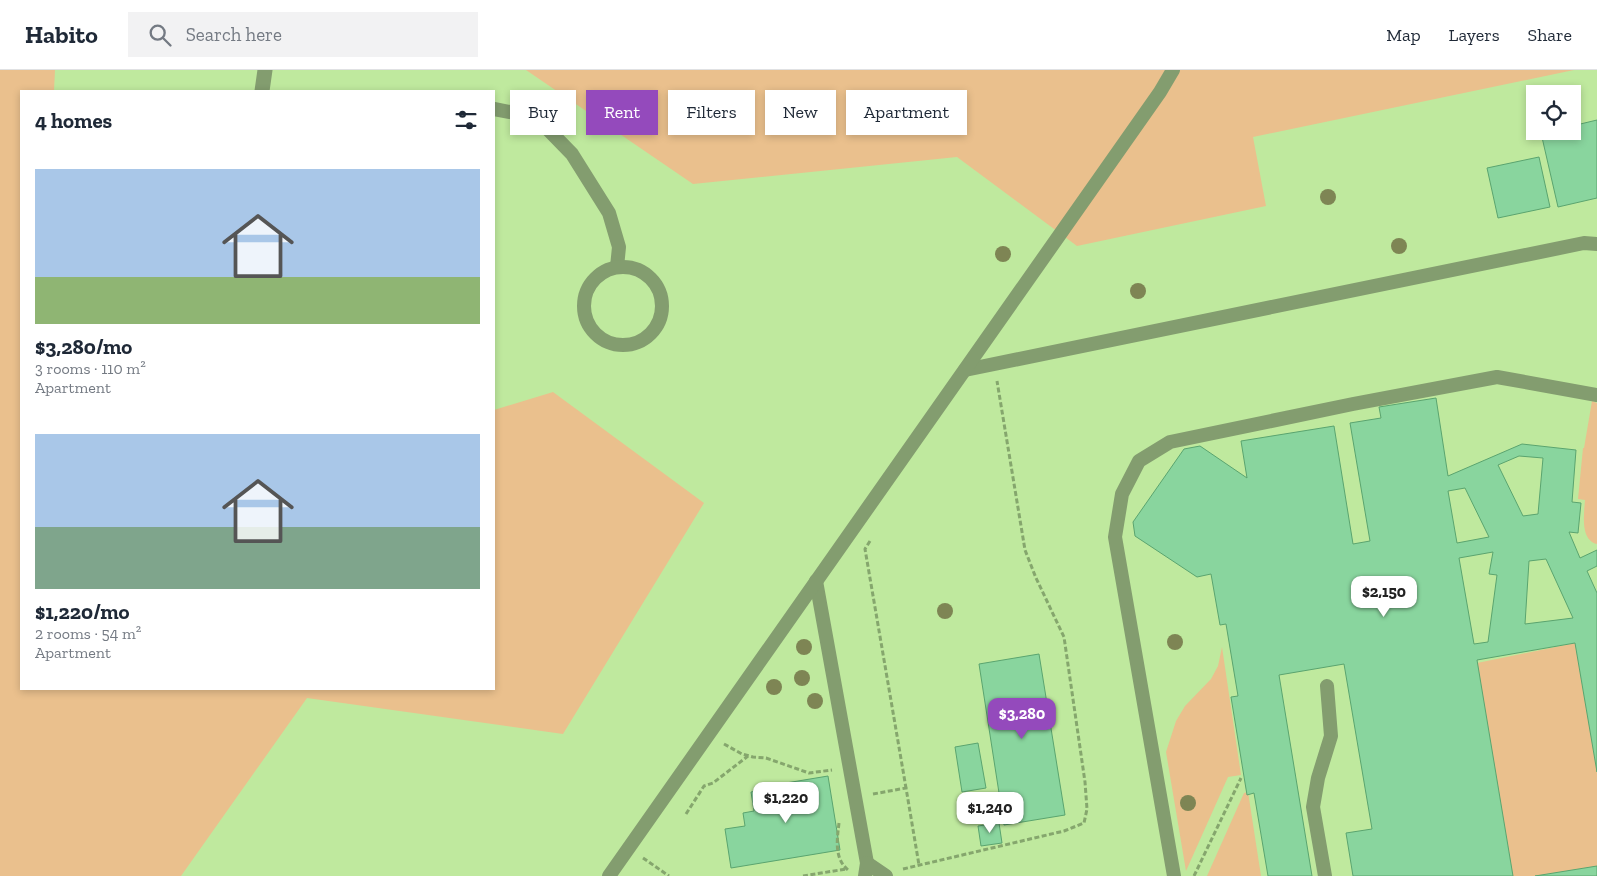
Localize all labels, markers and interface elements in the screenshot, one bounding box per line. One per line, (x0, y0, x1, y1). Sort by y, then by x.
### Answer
search box (128, 12, 478, 57)
text: Habito (25, 20, 98, 49)
icon: search (146, 21, 174, 49)
text: Search here (186, 23, 282, 46)
text: Map (1386, 24, 1421, 46)
text: Layers (1449, 24, 1500, 46)
text: Share (1528, 24, 1572, 46)
map controls (1526, 85, 1581, 140)
button: locate (1526, 85, 1581, 140)
chip: Buy (510, 90, 576, 135)
chip: Rent (586, 90, 658, 135)
chip: Filters (668, 90, 755, 135)
chip: New (765, 90, 836, 135)
chip: Apartment (846, 90, 967, 135)
icon: filters (452, 106, 480, 134)
text: 4 homes (35, 108, 112, 133)
icon: home (213, 201, 303, 291)
text: $3,280/mo (35, 334, 132, 359)
text: 3 rooms · 110 m² (35, 359, 146, 378)
text: Apartment (35, 378, 111, 397)
icon: home (213, 466, 303, 556)
pin: $2,150 (1343, 576, 1425, 618)
text: $2,150 (1362, 582, 1406, 601)
text: $1,220/mo (35, 599, 130, 624)
text: 2 rooms · 54 m² (35, 624, 141, 643)
text: Apartment (35, 643, 111, 662)
pin: $3,280 (981, 698, 1063, 740)
text: $3,280 (999, 704, 1045, 723)
pin: $1,220 (745, 782, 827, 824)
text: $1,220 (764, 788, 808, 807)
pin: $1,240 (949, 792, 1031, 834)
text: $1,240 (968, 798, 1012, 817)

